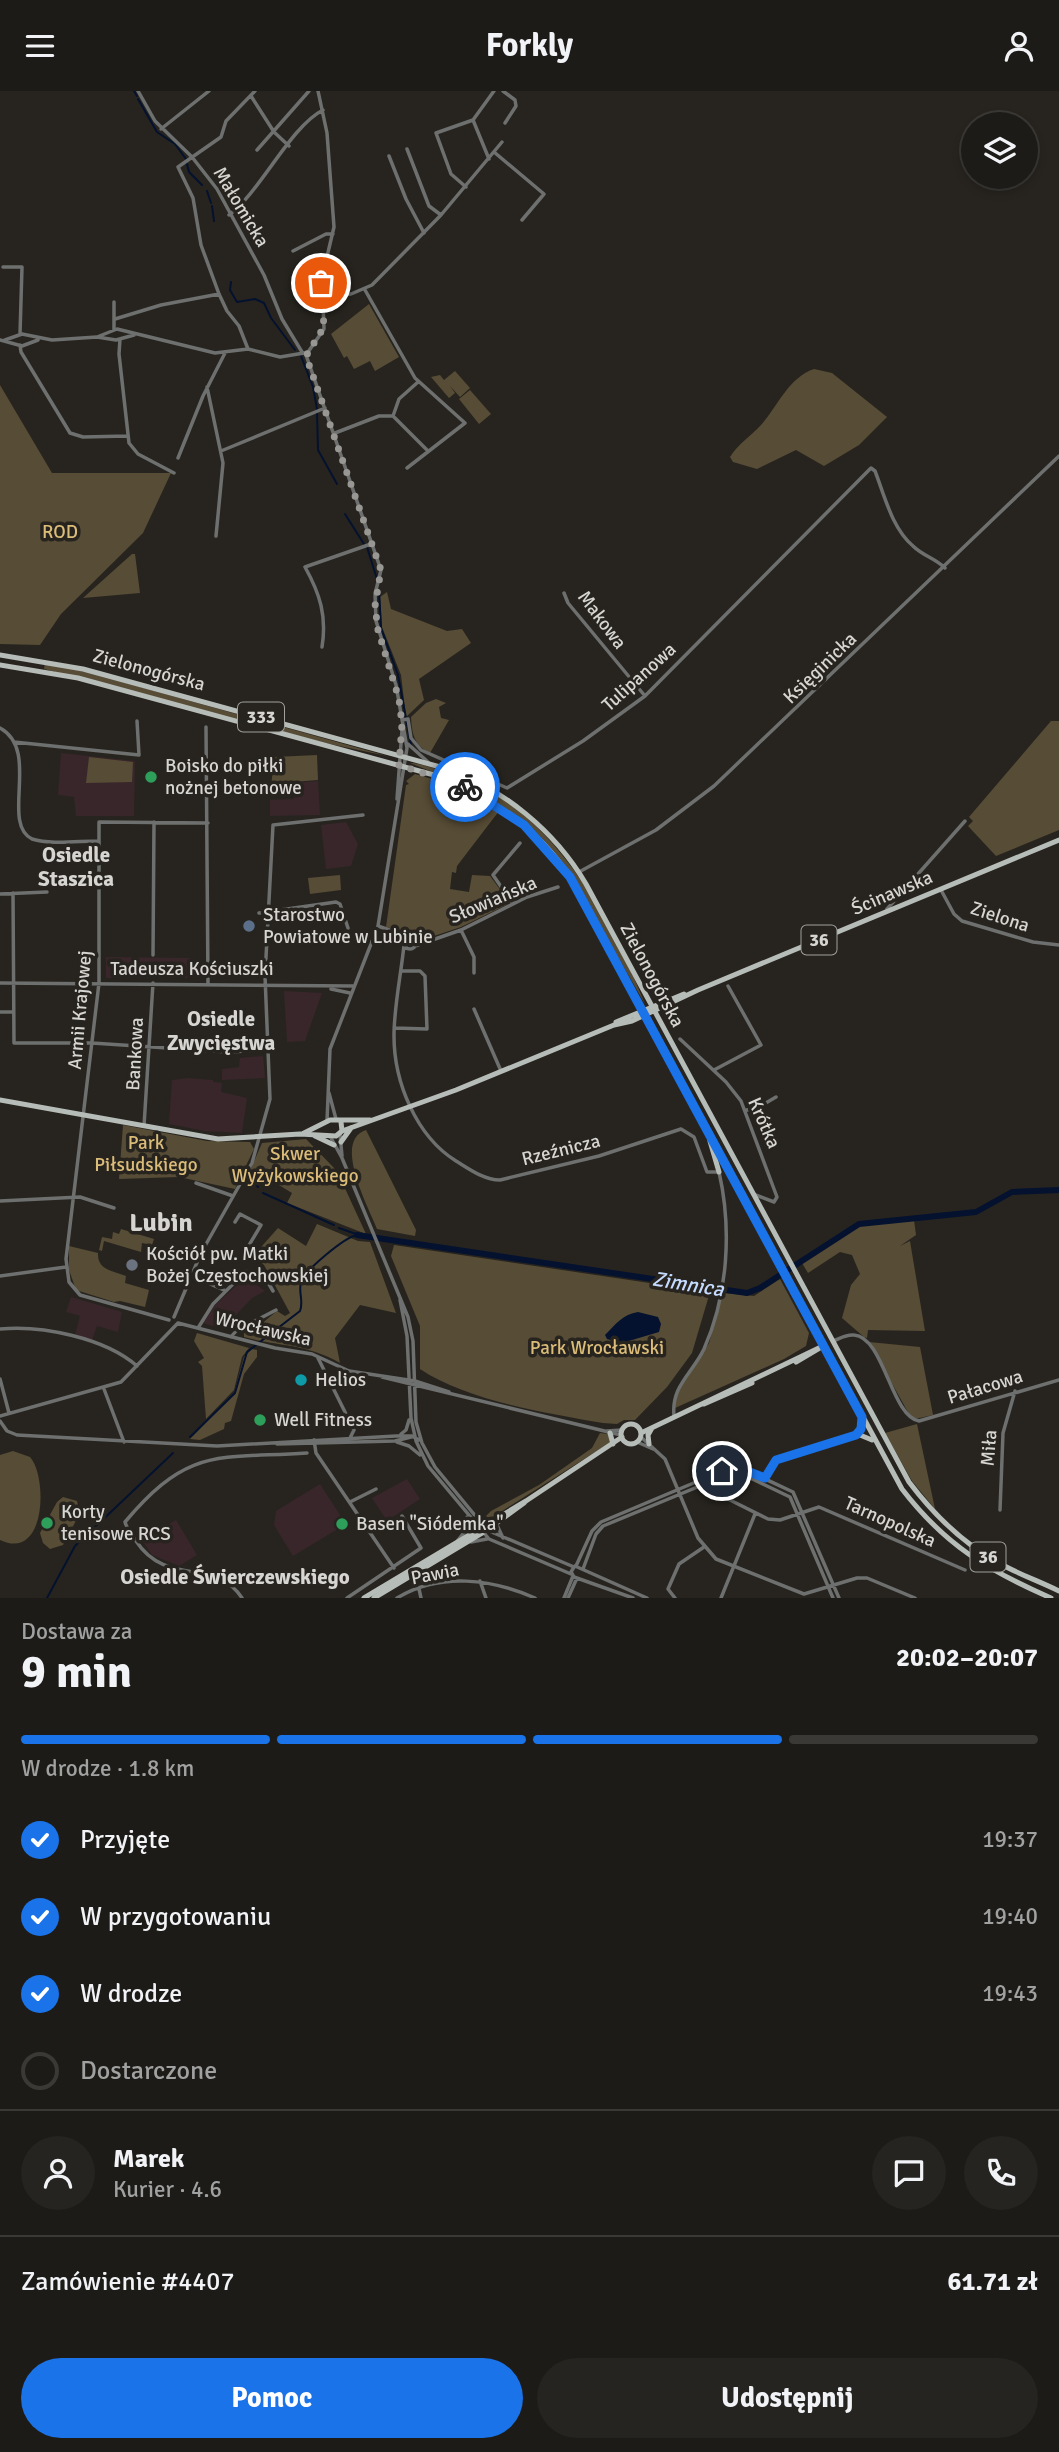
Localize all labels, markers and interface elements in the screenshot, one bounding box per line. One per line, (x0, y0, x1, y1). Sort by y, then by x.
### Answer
text: Forkly (486, 26, 573, 65)
icon: menu (21, 27, 59, 65)
icon: person (1000, 27, 1038, 65)
map controls (961, 112, 1038, 189)
button: layers (961, 112, 1038, 189)
street label: Małomicka (208, 162, 274, 252)
pin (291, 253, 351, 313)
icon: bag (302, 264, 340, 302)
park label: ROD (42, 520, 78, 544)
street label: Makowa (572, 586, 632, 654)
street label: Księginicka (778, 627, 862, 709)
street label: Tulipanowa (597, 637, 681, 717)
street label: Zielonogórska (90, 643, 208, 697)
road number: 333 (238, 703, 284, 731)
courier (430, 752, 500, 822)
place label: Boisko do piłki nożnej betonowe (165, 754, 302, 800)
icon: bike (446, 768, 484, 806)
marker: Boisko do piłki nożnej betonowe (143, 769, 159, 785)
district label: Osiedle Staszica (38, 842, 114, 892)
street label: Ścinawska (848, 865, 936, 921)
street label: Słowiańska (445, 871, 541, 929)
street label: Zielona (967, 896, 1033, 938)
place label: Starostwo Powiatowe w Lubinie (263, 903, 433, 949)
marker: Starostwo Powiatowe w Lubinie (241, 918, 257, 934)
street label: Zielonogórska (614, 918, 690, 1032)
road number: 36 (802, 925, 836, 955)
street label: Armii Krajowej (63, 950, 97, 1070)
street label: Tadeusza Kościuszki (110, 957, 274, 981)
district label: Osiedle Zwycięstwa (167, 1006, 276, 1056)
street label: Bankowa (121, 1017, 149, 1091)
street label: Krótka (742, 1094, 786, 1152)
street label: Rzeźnicza (519, 1129, 603, 1171)
park label: Park Piłsudskiego (94, 1131, 198, 1177)
park label: Skwer Wyżykowskiego (231, 1142, 359, 1188)
district label: Lubin (129, 1207, 193, 1239)
place label: Kościół pw. Matki Bożej Częstochowskiej (146, 1242, 329, 1288)
marker: Kościół pw. Matki Bożej Częstochowskiej (124, 1257, 140, 1273)
water label: Zimnica (650, 1266, 727, 1303)
street label: Wrocławska (212, 1306, 314, 1352)
park label: Park Wrocławski (530, 1336, 664, 1360)
street label: Pałacowa (944, 1364, 1026, 1410)
place label: Helios (315, 1368, 366, 1392)
marker: Helios (293, 1372, 309, 1388)
place label: Well Fitness (274, 1408, 372, 1432)
marker: Well Fitness (252, 1412, 268, 1428)
street label: Miła (975, 1429, 1003, 1467)
pin (692, 1441, 752, 1501)
icon: home (703, 1452, 741, 1490)
street label: Tarnopolska (840, 1491, 940, 1553)
place label: Korty tenisowe RCS (61, 1500, 171, 1546)
place label: Basen "Siódemka" (356, 1512, 504, 1536)
marker: Korty tenisowe RCS (39, 1515, 55, 1531)
marker: Basen "Siódemka" (334, 1516, 350, 1532)
road number: 36 (970, 1542, 1006, 1571)
street label: Pawia (409, 1558, 461, 1590)
district label: Osiedle Świerczewskiego (120, 1563, 350, 1590)
text: Dostawa za (21, 1617, 132, 1646)
text: 20:02–20:07 (896, 1642, 1038, 1674)
text: 9 min (21, 1644, 132, 1700)
text: W drodze · 1.8 km (21, 1754, 194, 1783)
icon: check (21, 1821, 59, 1859)
text: Przyjęte (80, 1824, 170, 1856)
text: 19:37 (982, 1825, 1038, 1854)
icon: check (21, 1898, 59, 1936)
text: W przygotowaniu (80, 1901, 271, 1933)
text: 19:40 (982, 1902, 1038, 1931)
icon: check (21, 1975, 59, 2013)
text: W drodze (80, 1978, 182, 2010)
text: 19:43 (982, 1979, 1038, 2008)
text: Dostarczone (80, 2055, 217, 2087)
button: person (21, 2136, 95, 2210)
button: chat (872, 2136, 946, 2210)
button: phone (964, 2136, 1038, 2210)
text: Marek (113, 2143, 184, 2175)
text: Kurier · 4.6 (113, 2175, 222, 2204)
text: Zamówienie #4407 (21, 2266, 234, 2298)
text: 61.71 zł (947, 2266, 1038, 2298)
button: Pomoc (21, 2358, 523, 2438)
button: Udostępnij (537, 2358, 1038, 2438)

